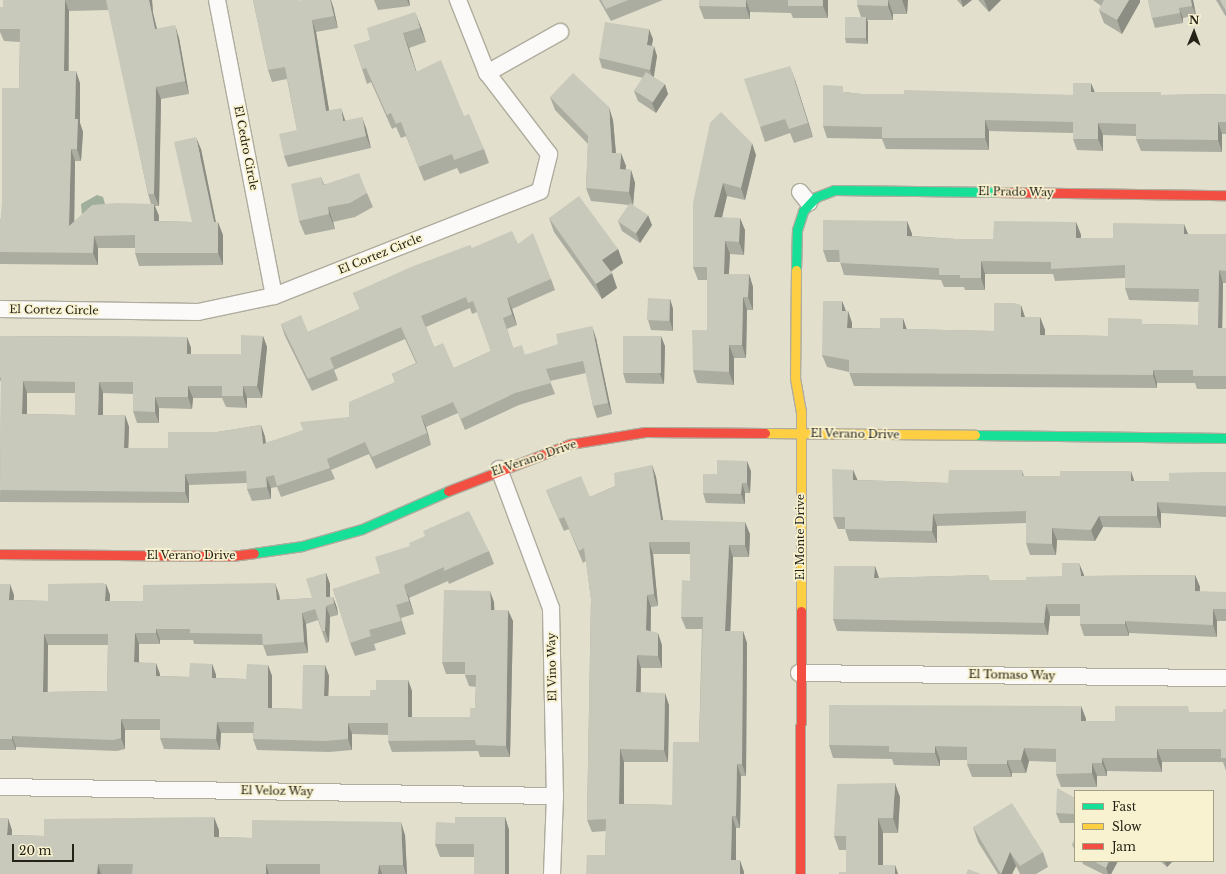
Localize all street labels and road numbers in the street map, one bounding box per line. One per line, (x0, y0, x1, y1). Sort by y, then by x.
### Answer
street label: El Cedro Circle (231, 104, 261, 192)
street label: El Prado Way (978, 185, 1054, 199)
street label: El Cortez Circle (336, 231, 424, 277)
street label: El Cortez Circle (9, 303, 99, 317)
street label: El Verano Drive (810, 427, 900, 441)
street label: El Verano Drive (490, 437, 578, 479)
street label: El Monte Drive (793, 494, 807, 580)
street label: El Verano Drive (146, 548, 236, 562)
street label: El Vino Way (545, 632, 559, 702)
street label: El Tomaso Way (968, 668, 1056, 682)
street label: El Veloz Way (240, 784, 314, 798)

